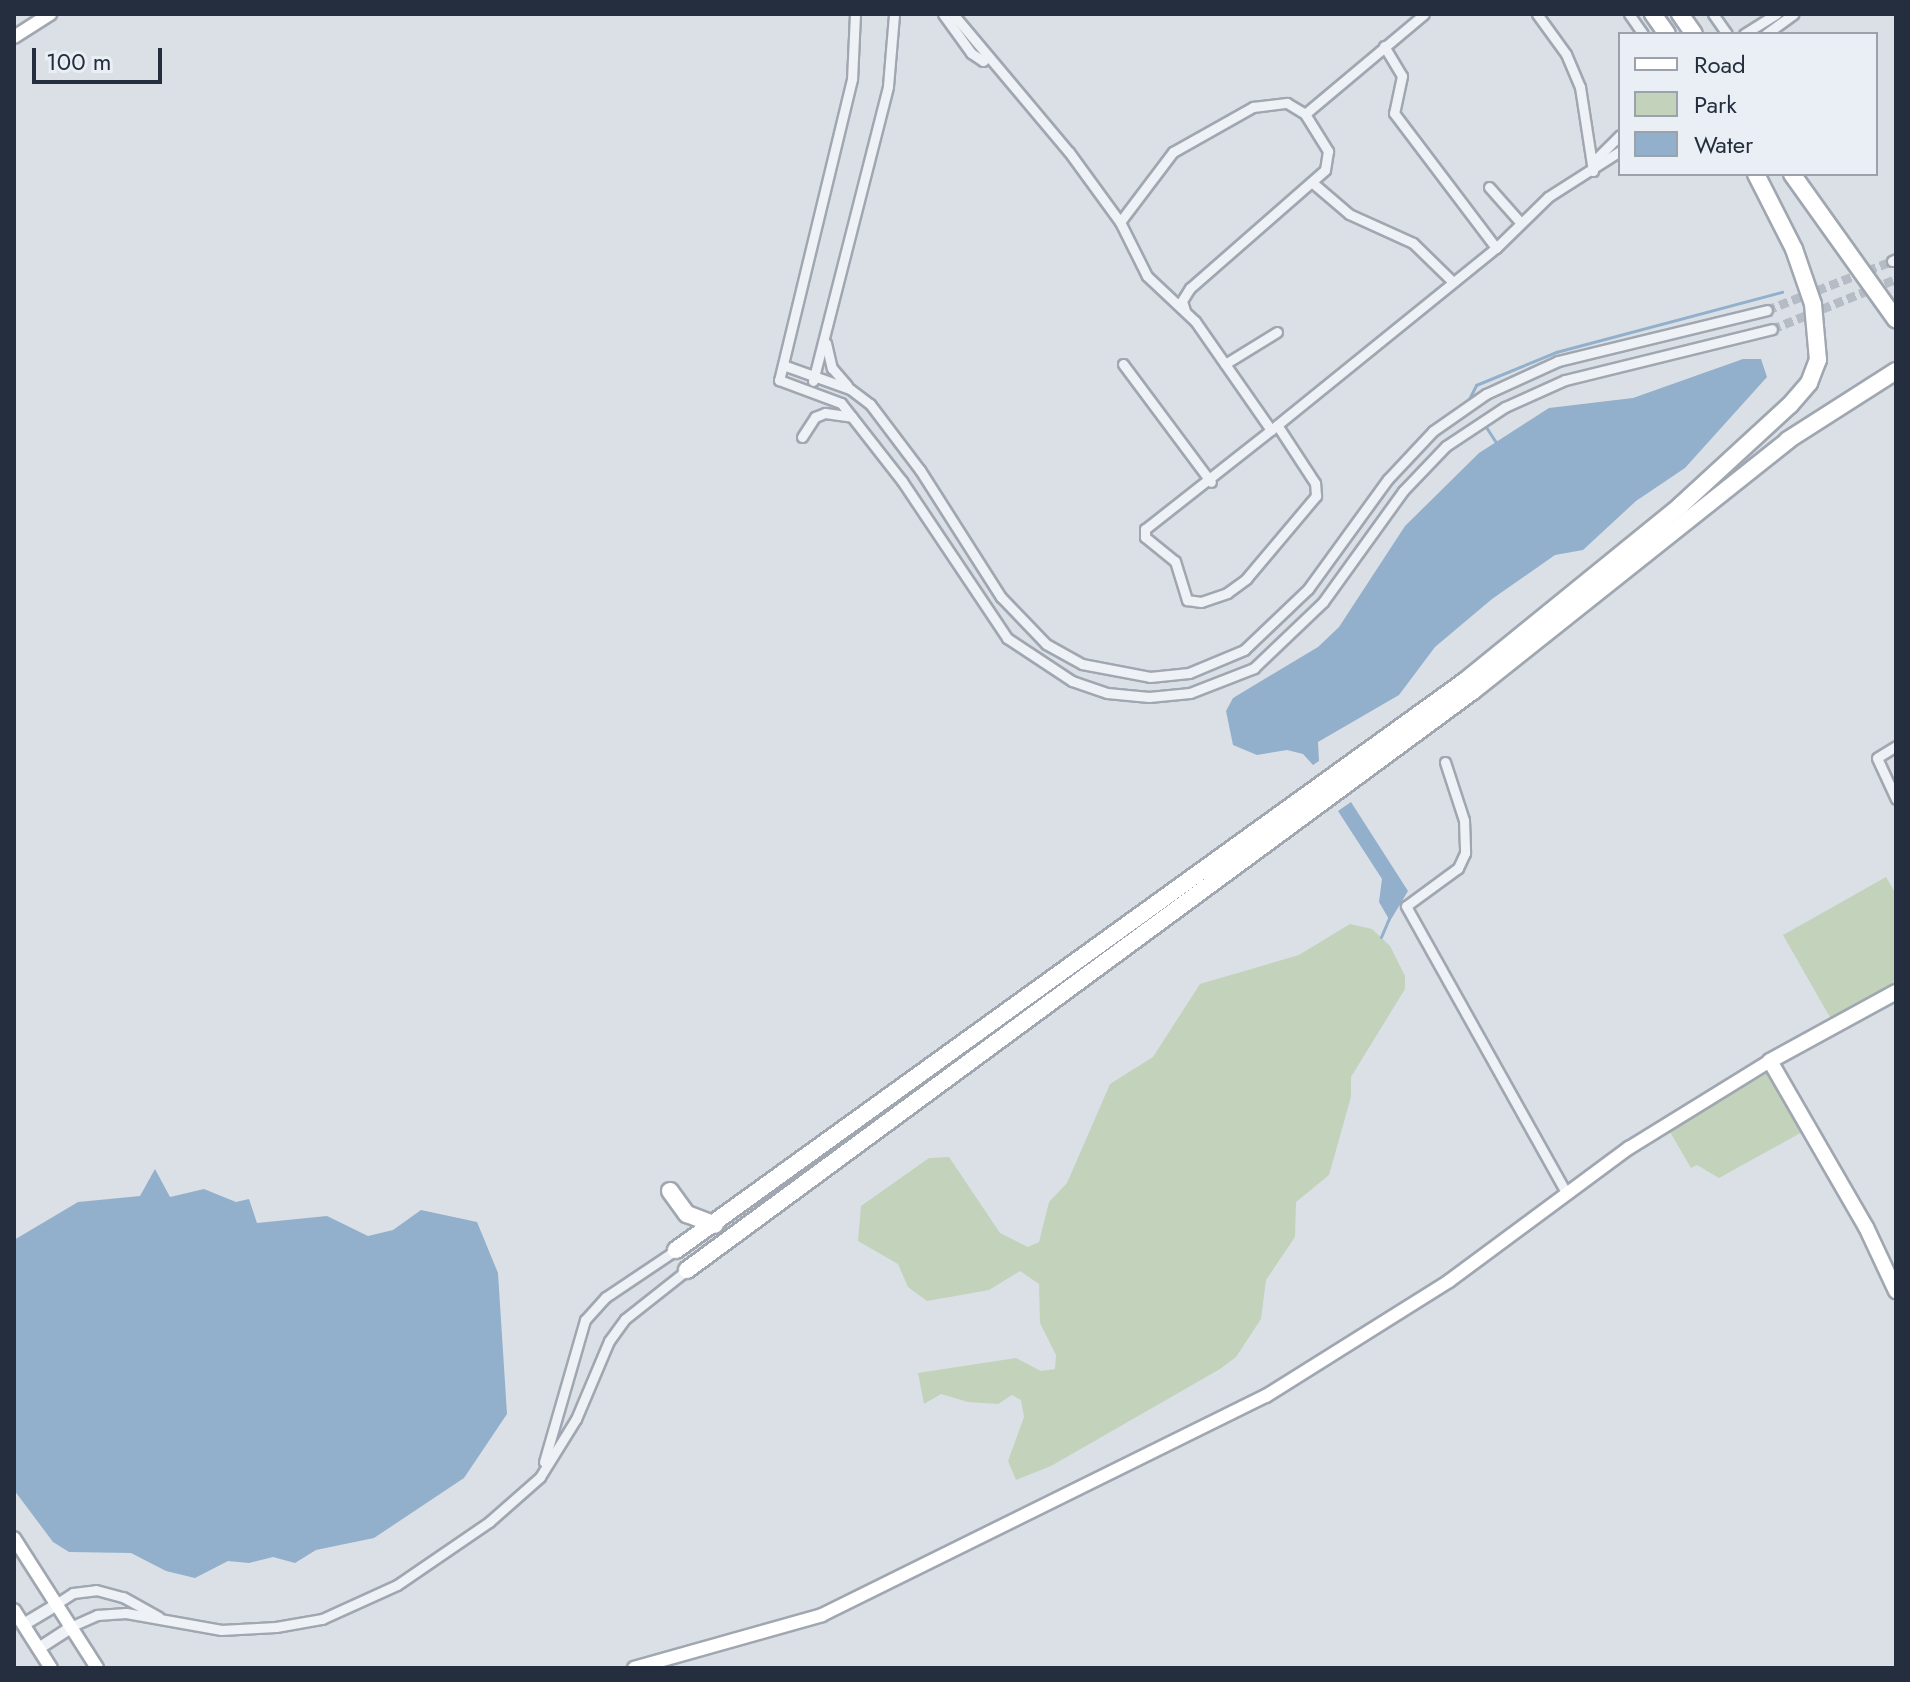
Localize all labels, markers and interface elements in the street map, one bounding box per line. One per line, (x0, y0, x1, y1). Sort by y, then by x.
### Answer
scale bar (36, 32, 166, 82)
legend (1618, 32, 1878, 176)
text: 100 m (46, 44, 112, 79)
text: Road (1694, 47, 1746, 82)
text: Park (1694, 87, 1737, 122)
text: Water (1694, 127, 1753, 162)

